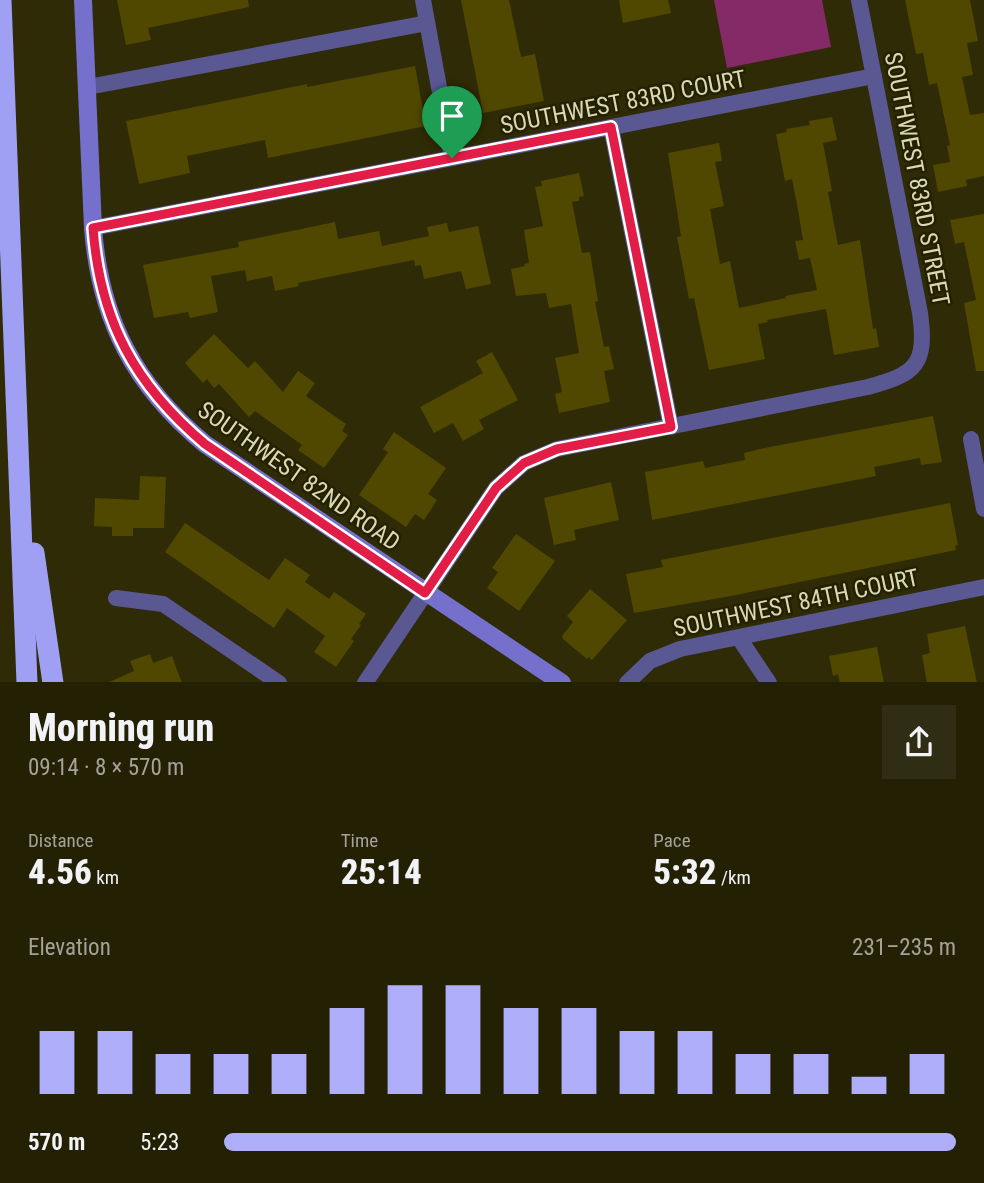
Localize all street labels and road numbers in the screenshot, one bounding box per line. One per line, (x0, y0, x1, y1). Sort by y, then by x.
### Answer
street label: SOUTHWEST 83RD STREET (879, 50, 955, 308)
street label: SOUTHWEST 83RD COURT (498, 64, 748, 140)
street label: SOUTHWEST 82ND ROAD (193, 396, 405, 556)
street label: SOUTHWEST 84TH COURT (671, 563, 921, 643)

